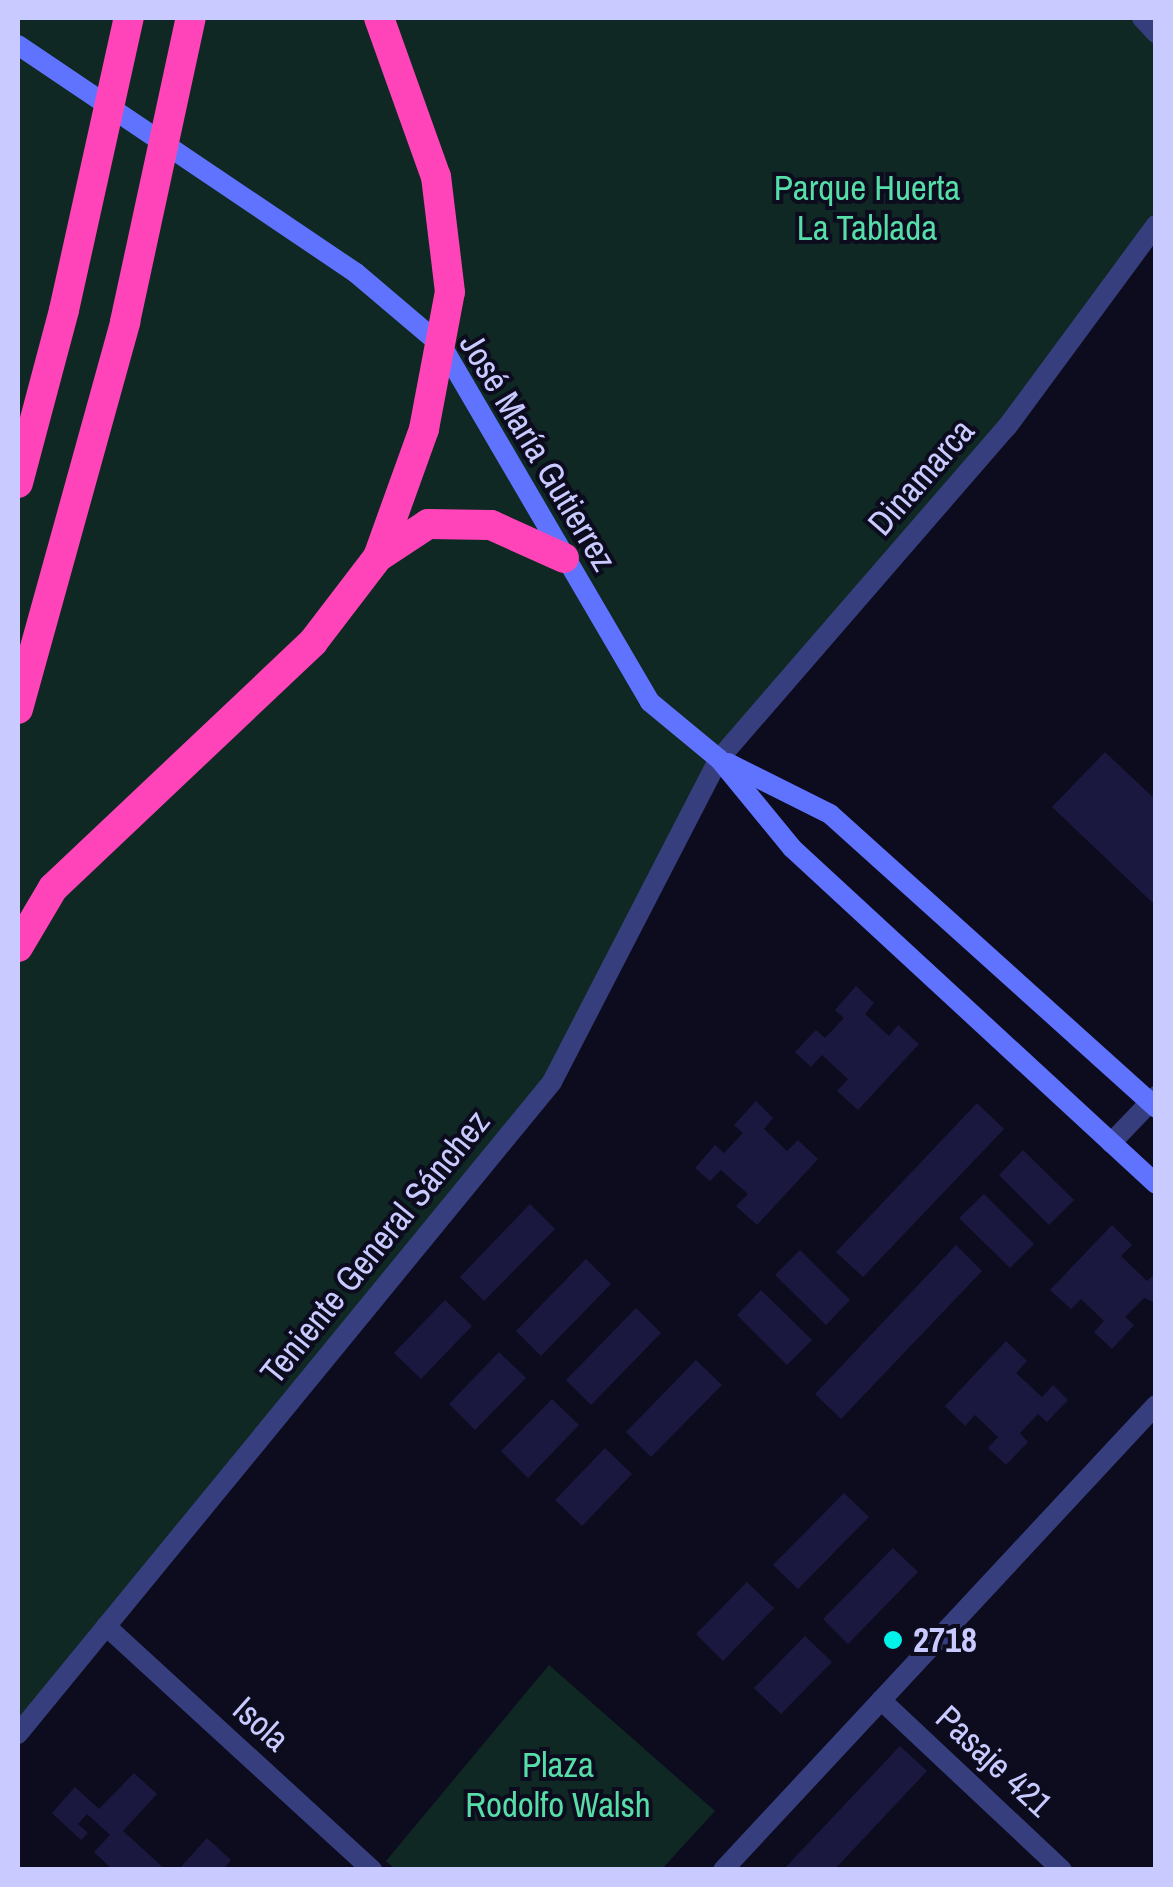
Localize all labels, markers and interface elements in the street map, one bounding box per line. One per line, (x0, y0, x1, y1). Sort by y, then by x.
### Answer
park label: Parque Huerta La Tablada (774, 167, 960, 249)
street label: José María Gutierrez (451, 326, 625, 578)
street label: Dinamarca (859, 410, 983, 544)
street label: Teniente General Sánchez (252, 1102, 498, 1392)
place label: 2718 (913, 1619, 977, 1661)
marker: 2718 (882, 1629, 904, 1651)
street label: Isola (224, 1688, 298, 1760)
street label: Pasaje 421 (927, 1697, 1061, 1825)
park label: Plaza Rodolfo Walsh (465, 1744, 651, 1826)

